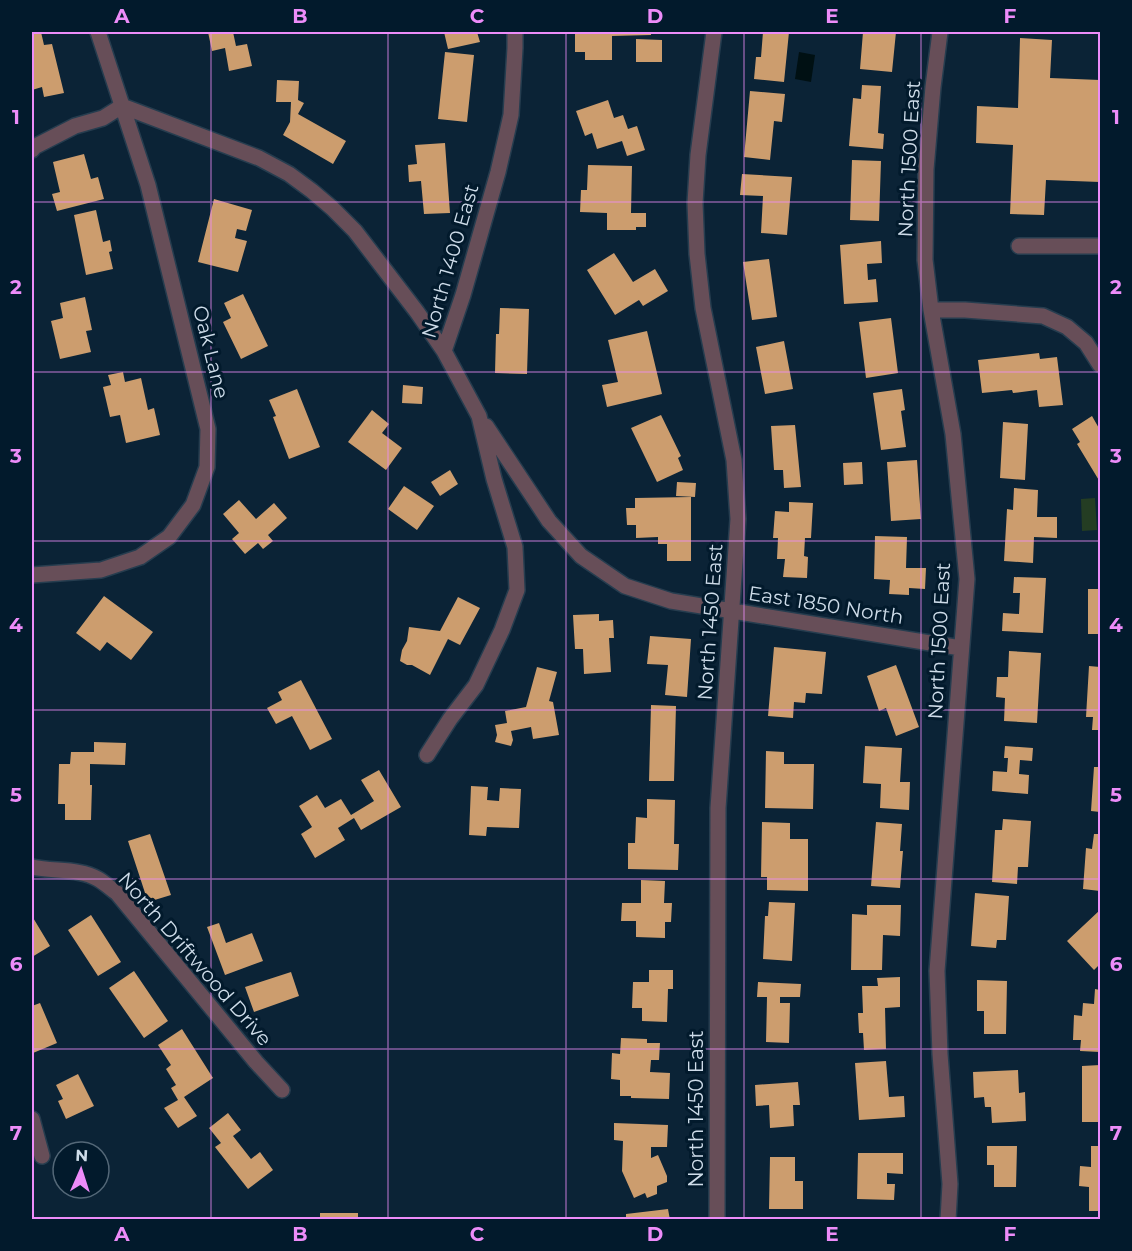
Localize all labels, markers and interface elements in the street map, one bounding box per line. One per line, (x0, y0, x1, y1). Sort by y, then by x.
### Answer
text: A (113, 4, 130, 28)
text: B (292, 4, 308, 28)
text: C (470, 4, 485, 28)
text: D (647, 4, 663, 28)
text: E (825, 4, 839, 28)
text: F (1004, 4, 1017, 28)
street label: North 1500 East (893, 80, 925, 238)
text: 1 (12, 105, 20, 129)
text: 1 (1112, 105, 1120, 129)
street label: North 1400 East (417, 181, 483, 341)
text: 2 (10, 275, 22, 299)
text: 2 (1110, 275, 1122, 299)
street label: Oak Lane (188, 303, 234, 401)
text: 3 (9, 444, 22, 468)
text: 3 (1109, 444, 1122, 468)
street label: North 1450 East (693, 543, 727, 701)
street label: North 1500 East (923, 562, 955, 720)
street label: East 1850 North (747, 581, 905, 629)
text: 4 (9, 613, 23, 637)
text: 4 (1109, 613, 1123, 637)
text: 5 (10, 783, 22, 807)
text: 5 (1110, 783, 1122, 807)
street label: North Driftwood Drive (113, 867, 277, 1051)
text: 6 (10, 952, 23, 976)
text: 6 (1110, 952, 1123, 976)
street label: North 1450 East (684, 1030, 708, 1188)
text: 7 (10, 1121, 22, 1145)
text: 7 (1110, 1121, 1122, 1145)
north arrow (51, 1140, 111, 1200)
text: N (75, 1146, 89, 1165)
text: A (113, 1222, 130, 1246)
text: B (292, 1222, 308, 1246)
text: C (470, 1222, 485, 1246)
text: D (647, 1222, 663, 1246)
text: E (825, 1222, 839, 1246)
text: F (1004, 1222, 1017, 1246)

